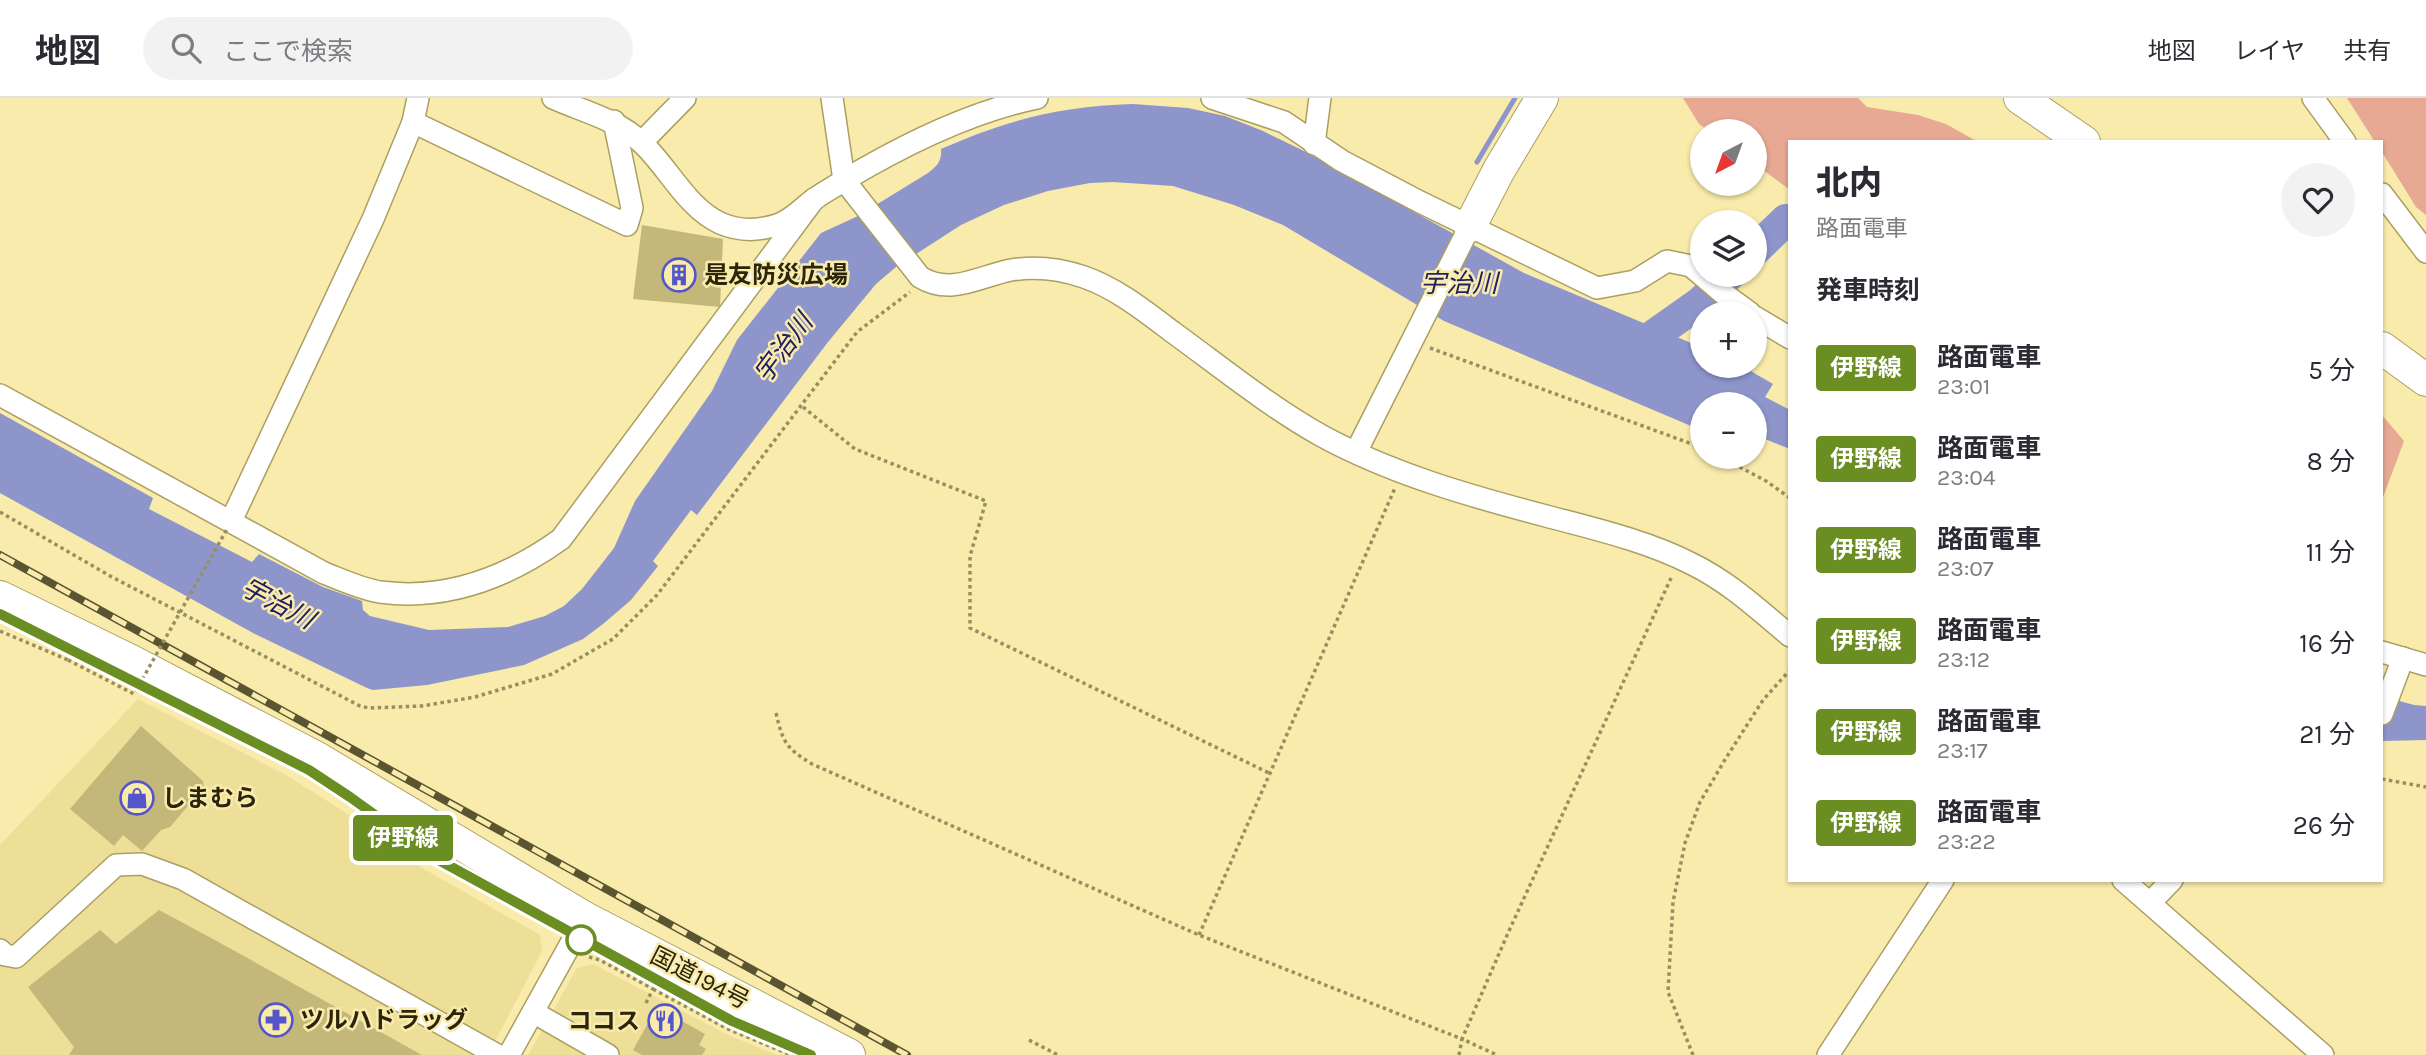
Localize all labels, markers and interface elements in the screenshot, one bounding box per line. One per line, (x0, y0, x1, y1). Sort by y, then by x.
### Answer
search box (143, 17, 633, 80)
icon: search (167, 29, 205, 67)
text: 地図 (35, 32, 101, 70)
text: ここで検索 (223, 36, 353, 67)
text: 地図 (2148, 37, 2196, 65)
text: レイヤ (2234, 37, 2305, 65)
text: 共有 (2343, 37, 2391, 65)
north arrow (1690, 119, 1768, 196)
map controls (1690, 119, 1767, 469)
button: heart (2281, 163, 2355, 237)
text: 北内 (1816, 164, 1882, 202)
button: layers (1690, 210, 1767, 287)
text: 路面電車 (1816, 215, 1908, 242)
building icon: 是友防災広場 (660, 256, 698, 294)
place label: 是友防災広場 (704, 261, 848, 289)
water label: 宇治川 (1420, 268, 1501, 299)
text: 発車時刻 (1816, 275, 1920, 306)
button: + (1690, 301, 1767, 378)
water label: 宇治川 (748, 305, 821, 389)
text: 路面電車 (1937, 342, 2041, 373)
text: 伊野線 (1830, 354, 1902, 382)
text: 5 分 (2308, 355, 2355, 386)
text: 23:01 (1937, 373, 1990, 400)
button: − (1690, 392, 1767, 469)
text: 路面電車 (1937, 433, 2041, 464)
text: 伊野線 (1830, 445, 1902, 473)
text: 8 分 (2307, 446, 2355, 477)
text: 23:04 (1937, 464, 1996, 491)
text: 路面電車 (1937, 524, 2041, 555)
text: 伊野線 (1830, 536, 1902, 564)
text: 11 分 (2306, 537, 2355, 568)
text: 23:07 (1937, 555, 1994, 582)
water label: 宇治川 (236, 571, 322, 637)
text: 路面電車 (1937, 615, 2041, 646)
text: 伊野線 (1830, 627, 1902, 655)
text: 16 分 (2299, 628, 2355, 659)
text: 23:12 (1937, 646, 1990, 673)
text: 路面電車 (1937, 706, 2041, 737)
text: 伊野線 (1830, 718, 1902, 746)
text: 21 分 (2299, 719, 2355, 750)
text: 23:17 (1937, 737, 1988, 764)
shop icon: しまむら (118, 779, 156, 817)
place label: しまむら (162, 784, 258, 812)
text: 路面電車 (1937, 797, 2041, 828)
text: 伊野線 (1830, 809, 1902, 837)
text: 26 分 (2293, 810, 2355, 841)
line badge: 伊野線 (363, 815, 443, 861)
text: 伊野線 (367, 824, 439, 852)
text: 23:22 (1937, 828, 1996, 855)
unlabelled marker (566, 925, 596, 955)
street label: 国道194号 (646, 941, 754, 1015)
pharmacy icon: ツルハドラッグ (257, 1001, 295, 1039)
restaurant icon: ココス (646, 1002, 684, 1040)
place label: ツルハドラッグ (300, 1006, 468, 1034)
place label: ココス (568, 1007, 640, 1035)

